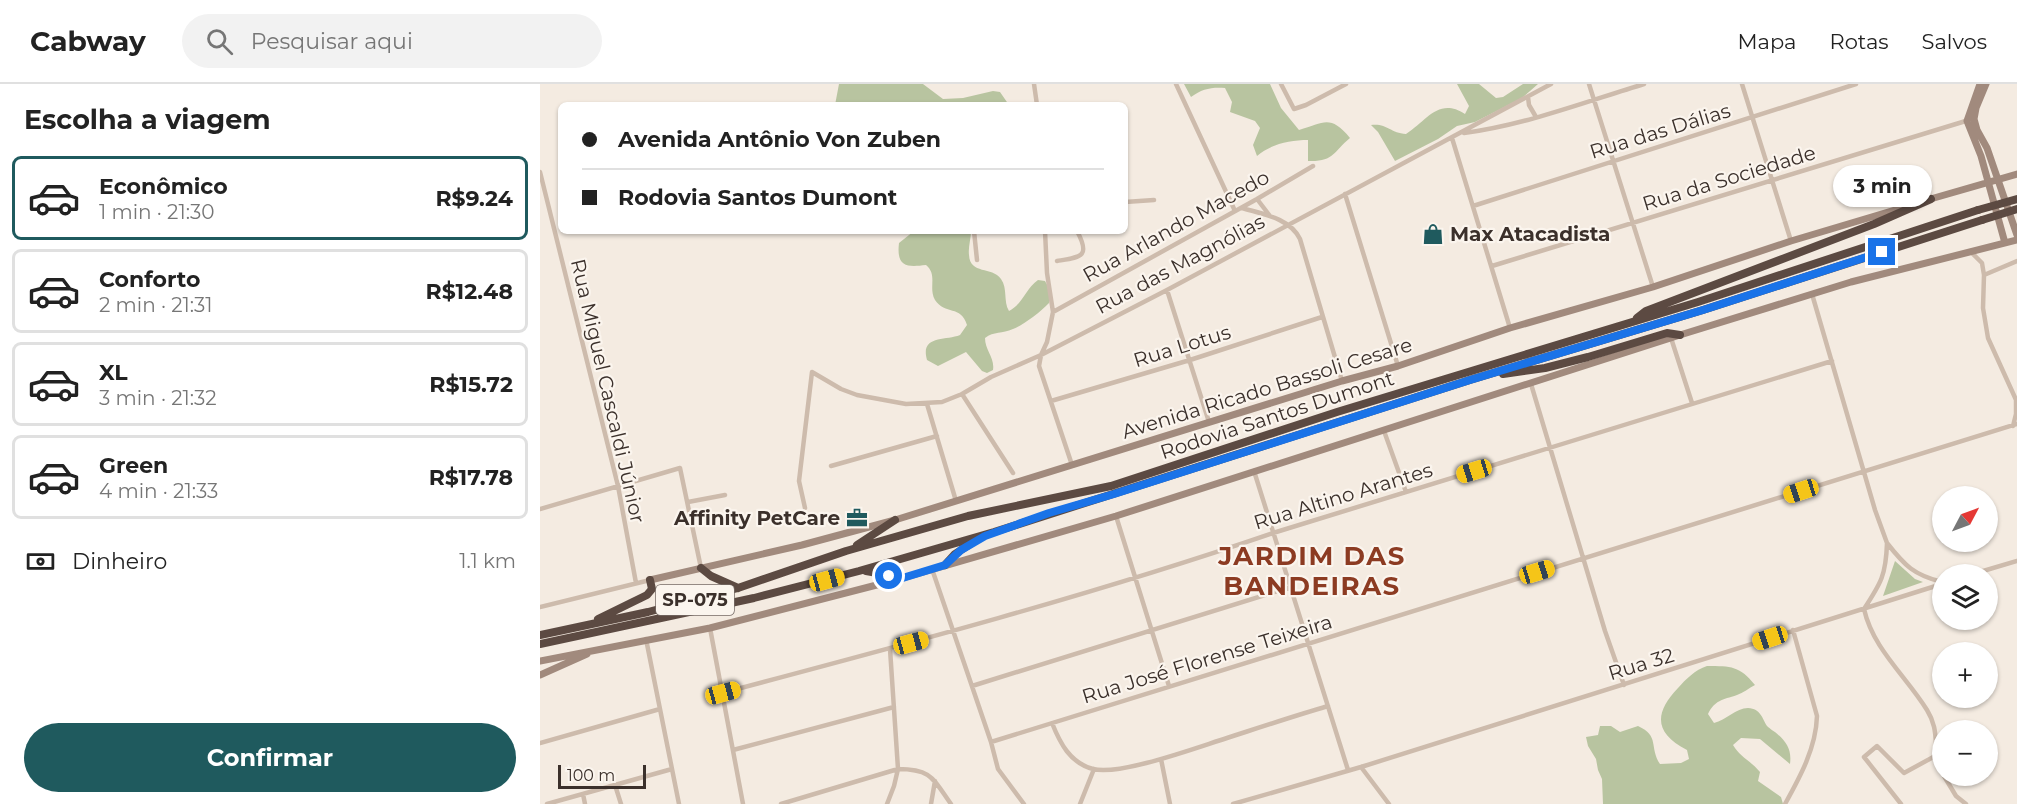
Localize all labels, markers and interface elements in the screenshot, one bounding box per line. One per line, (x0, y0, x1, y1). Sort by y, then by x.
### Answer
search box (182, 14, 602, 68)
text: Cabway (30, 24, 146, 58)
icon: search (203, 25, 236, 58)
text: Pesquisar aqui (251, 28, 413, 55)
text: Mapa (1737, 29, 1796, 54)
text: Rotas (1829, 29, 1889, 54)
text: Salvos (1922, 29, 1987, 54)
street label: Rua das Dálias (1587, 98, 1734, 164)
text: Escolha a viagem (24, 103, 271, 136)
text: Avenida Antônio Von Zuben (618, 126, 941, 153)
street label: Rua da Sociedade (1639, 140, 1819, 216)
street label: Rua Arlando Macedo (1079, 165, 1273, 287)
callout: 3 min (1832, 165, 1932, 207)
icon: car (27, 171, 81, 225)
text: Econômico (99, 173, 228, 200)
text: 3 min (1853, 174, 1912, 198)
text: Rodovia Santos Dumont (618, 184, 897, 211)
text: R$9.24 (435, 185, 513, 212)
text: 1 min · 21:30 (99, 200, 214, 224)
street label: Rua das Magnólias (1091, 209, 1269, 319)
shop icon: Max Atacadista (1421, 222, 1445, 246)
place label: Max Atacadista (1450, 222, 1610, 246)
route end (1868, 238, 1895, 265)
street label: Rua Miguel Cascaldi Júnior (566, 257, 650, 525)
icon: car (27, 264, 81, 318)
text: Conforto (99, 266, 200, 293)
text: R$12.48 (426, 278, 513, 305)
text: 2 min · 21:31 (99, 293, 213, 317)
street label: Rua Lotus (1130, 320, 1234, 372)
street label: Avenida Ricado Bassoli Cesare (1119, 332, 1415, 444)
icon: car (27, 357, 81, 411)
text: XL (99, 359, 128, 386)
street label: Rodovia Santos Dumont (1157, 366, 1397, 464)
text: R$15.72 (429, 371, 513, 398)
text: 3 min · 21:32 (99, 386, 217, 410)
icon: car (27, 450, 81, 504)
text: Green (99, 452, 168, 479)
street label: Rua Altino Arantes (1251, 457, 1436, 535)
car (1454, 457, 1494, 485)
text: R$17.78 (429, 464, 513, 491)
car (1781, 477, 1821, 505)
text: 4 min · 21:33 (99, 479, 218, 503)
north arrow (1932, 486, 1998, 552)
map controls (1932, 486, 1998, 786)
place label: Affinity PetCare (673, 506, 840, 530)
office icon: Affinity PetCare (845, 506, 869, 530)
district label: JARDIM DAS BANDEIRAS (1217, 540, 1406, 602)
icon: cash (24, 545, 57, 578)
text: Dinheiro (72, 548, 167, 575)
text: 1.1 km (459, 549, 516, 573)
car (1517, 558, 1557, 586)
route start (875, 562, 902, 589)
button: layers (1932, 564, 1998, 630)
car (807, 567, 847, 593)
road number: SP-075 (656, 585, 734, 615)
street label: Rua José Florense Teixeira (1079, 609, 1335, 709)
car (1750, 624, 1790, 652)
car (891, 630, 931, 656)
button: + (1932, 642, 1998, 708)
street label: Rua 32 (1605, 643, 1677, 685)
car (703, 680, 743, 706)
button: − (1932, 720, 1998, 786)
button: Confirmar (24, 723, 516, 792)
scale bar (558, 762, 646, 790)
text: 100 m (567, 766, 615, 785)

